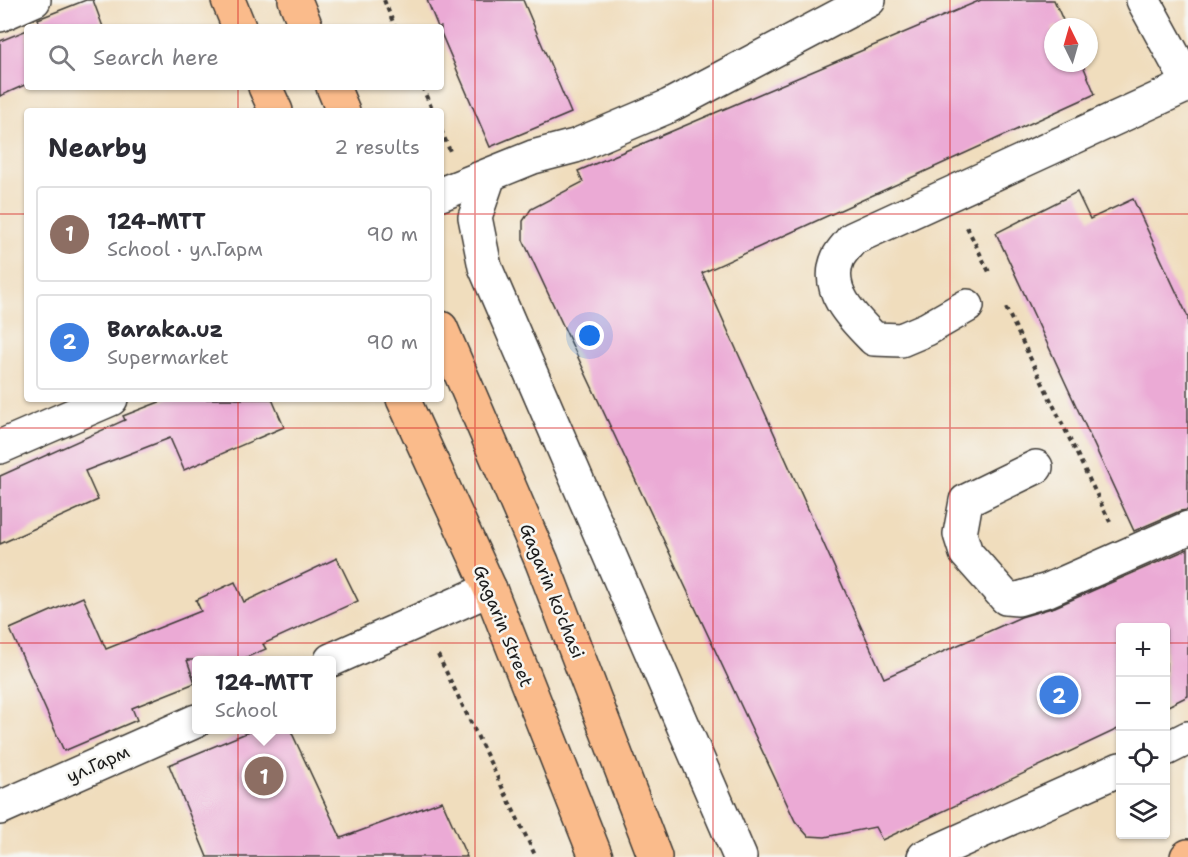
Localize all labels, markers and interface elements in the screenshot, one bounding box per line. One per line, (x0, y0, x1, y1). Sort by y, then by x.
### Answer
north arrow (1044, 18, 1098, 72)
search box (24, 24, 444, 90)
icon: search (45, 41, 78, 74)
text: Search here (93, 43, 219, 72)
text: Nearby (48, 130, 147, 165)
text: 2 results (334, 134, 420, 160)
text: 124-MTT (107, 207, 206, 236)
text: 1 (65, 221, 74, 247)
text: 90 m (366, 221, 418, 247)
text: School · ул.Гарм (107, 236, 263, 262)
text: Baraka.uz (107, 315, 223, 344)
your location (575, 321, 604, 350)
text: 2 (63, 329, 77, 355)
text: 90 m (366, 329, 418, 355)
text: Supermarket (107, 344, 229, 370)
street label: Gagarin ko'chasi (514, 520, 590, 662)
street label: Gagarin Street (468, 562, 538, 691)
map controls (1116, 623, 1170, 839)
button: + (1116, 623, 1170, 677)
popup (192, 656, 336, 734)
text: 124-MTT (215, 668, 313, 697)
pin: 2 (1040, 672, 1078, 718)
button: − (1116, 677, 1170, 731)
text: School (215, 697, 278, 723)
button: locate (1116, 731, 1170, 785)
street label: ул.Гарм (63, 740, 133, 788)
pin: 1 (244, 754, 284, 798)
button: layers (1116, 785, 1170, 839)

